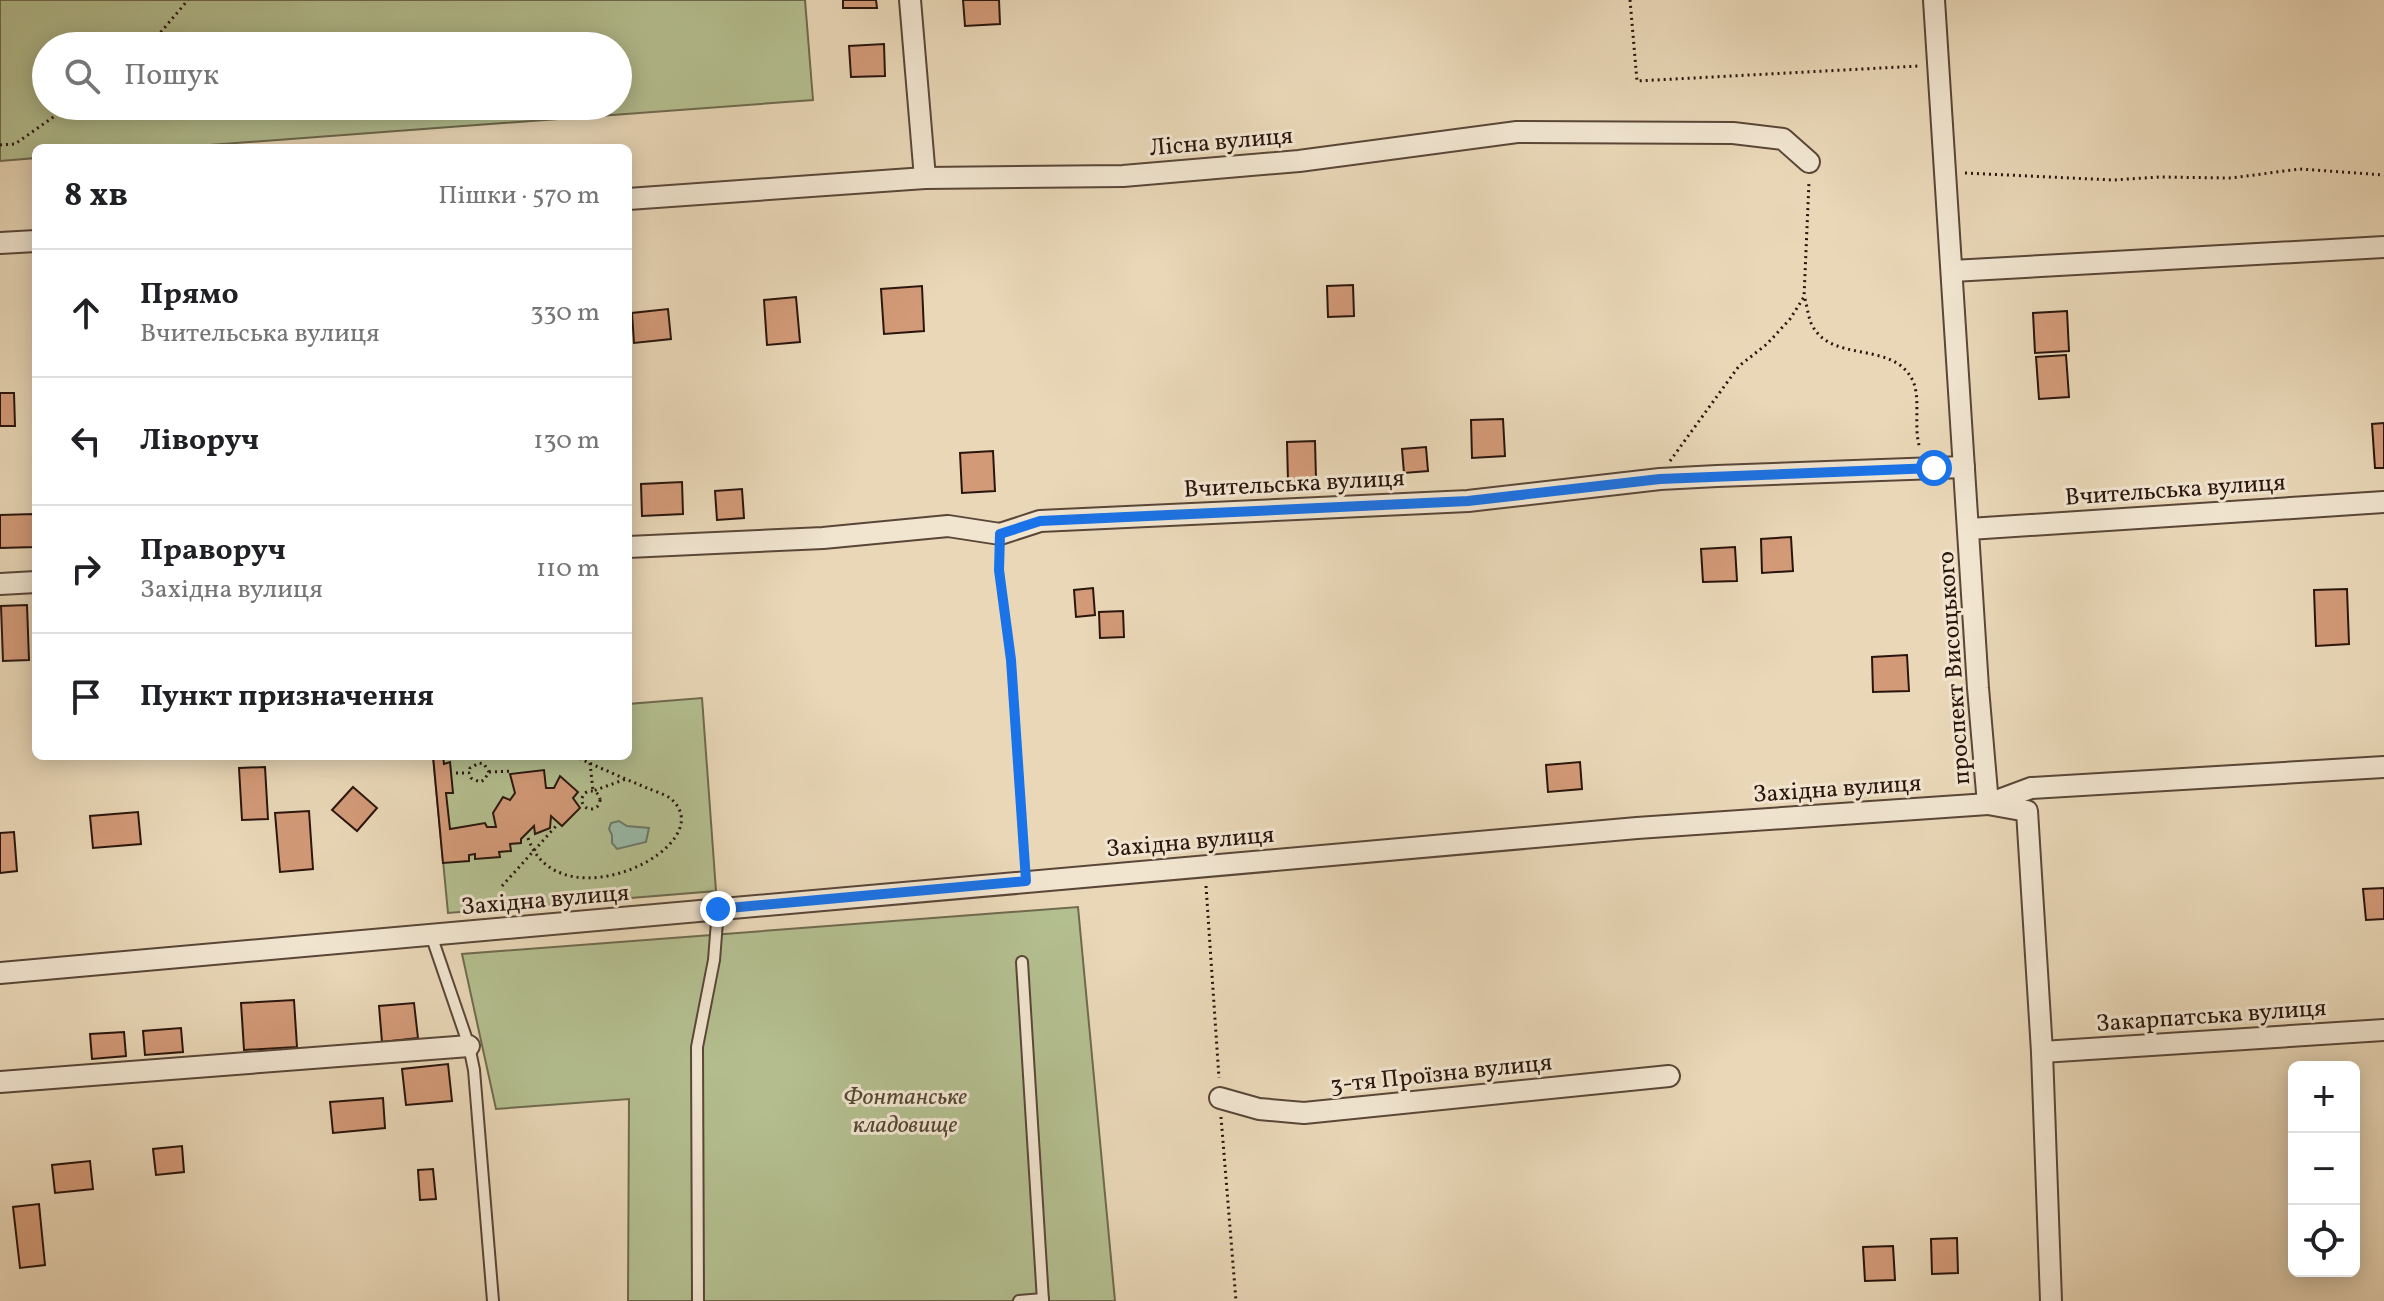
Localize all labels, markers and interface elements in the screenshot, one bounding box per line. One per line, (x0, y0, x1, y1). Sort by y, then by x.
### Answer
search box (32, 32, 632, 120)
icon: search (60, 54, 104, 98)
text: Пошук (124, 55, 219, 97)
street label: Лісна вулиця (1148, 120, 1294, 166)
text: 8 хв (64, 173, 128, 220)
text: Пішки · 570 m (438, 178, 600, 214)
text: Прямо (140, 274, 239, 316)
icon: ahead (64, 291, 108, 335)
text: 330 m (530, 295, 600, 331)
text: Вчительська вулиця (140, 316, 380, 352)
icon: left (64, 419, 108, 463)
text: Ліворуч (140, 420, 259, 462)
text: 130 m (533, 423, 600, 459)
route start (1916, 450, 1952, 486)
street label: Вчительська вулиця (1183, 462, 1405, 508)
street label: Вчительська вулиця (2064, 466, 2287, 516)
text: Праворуч (140, 530, 286, 572)
icon: right (64, 547, 108, 591)
street label: проспект Висоцького (1930, 550, 1980, 786)
text: 110 m (536, 551, 600, 587)
text: Західна вулиця (140, 572, 323, 608)
icon: arrive (64, 675, 108, 719)
text: Пункт призначення (140, 676, 434, 718)
street label: Західна вулиця (1752, 767, 1922, 813)
street label: Західна вулиця (1105, 819, 1276, 867)
street label: Західна вулиця (460, 877, 631, 925)
route end (700, 891, 736, 927)
street label: Закарпатська вулиця (2095, 992, 2327, 1042)
street label: 3-тя Проїзна вулиця (1329, 1046, 1554, 1104)
map controls (2288, 1061, 2360, 1277)
button: + (2288, 1061, 2360, 1133)
park label: Фонтанське кладовище (843, 1081, 967, 1143)
button: − (2288, 1133, 2360, 1205)
button: locate (2288, 1205, 2360, 1277)

